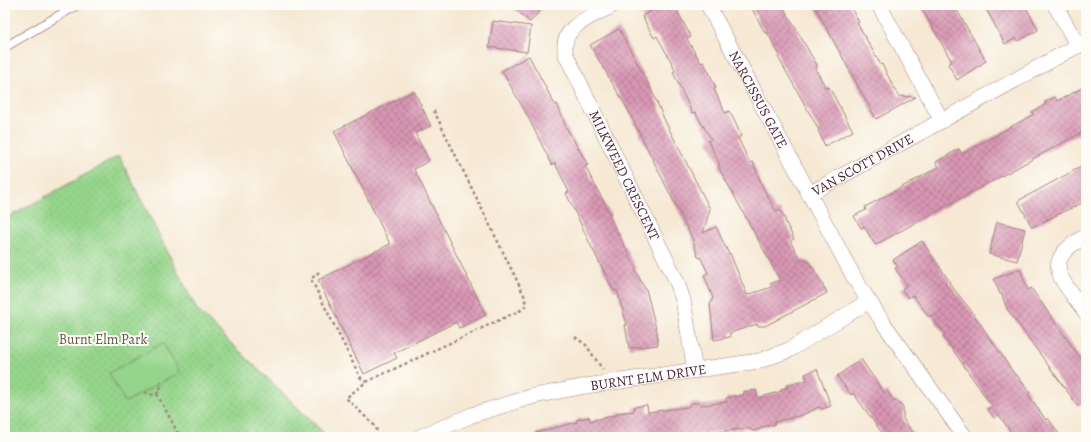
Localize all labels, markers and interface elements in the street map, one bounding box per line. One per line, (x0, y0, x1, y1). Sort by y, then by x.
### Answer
street label: NARCISSUS GATE (724, 47, 792, 152)
street label: MILKWEED CRESCENT (584, 107, 664, 244)
street label: VAN SCOTT DRIVE (808, 129, 917, 201)
park label: Burnt Elm Park (59, 330, 147, 349)
street label: BURNT ELM DRIVE (589, 360, 707, 395)

